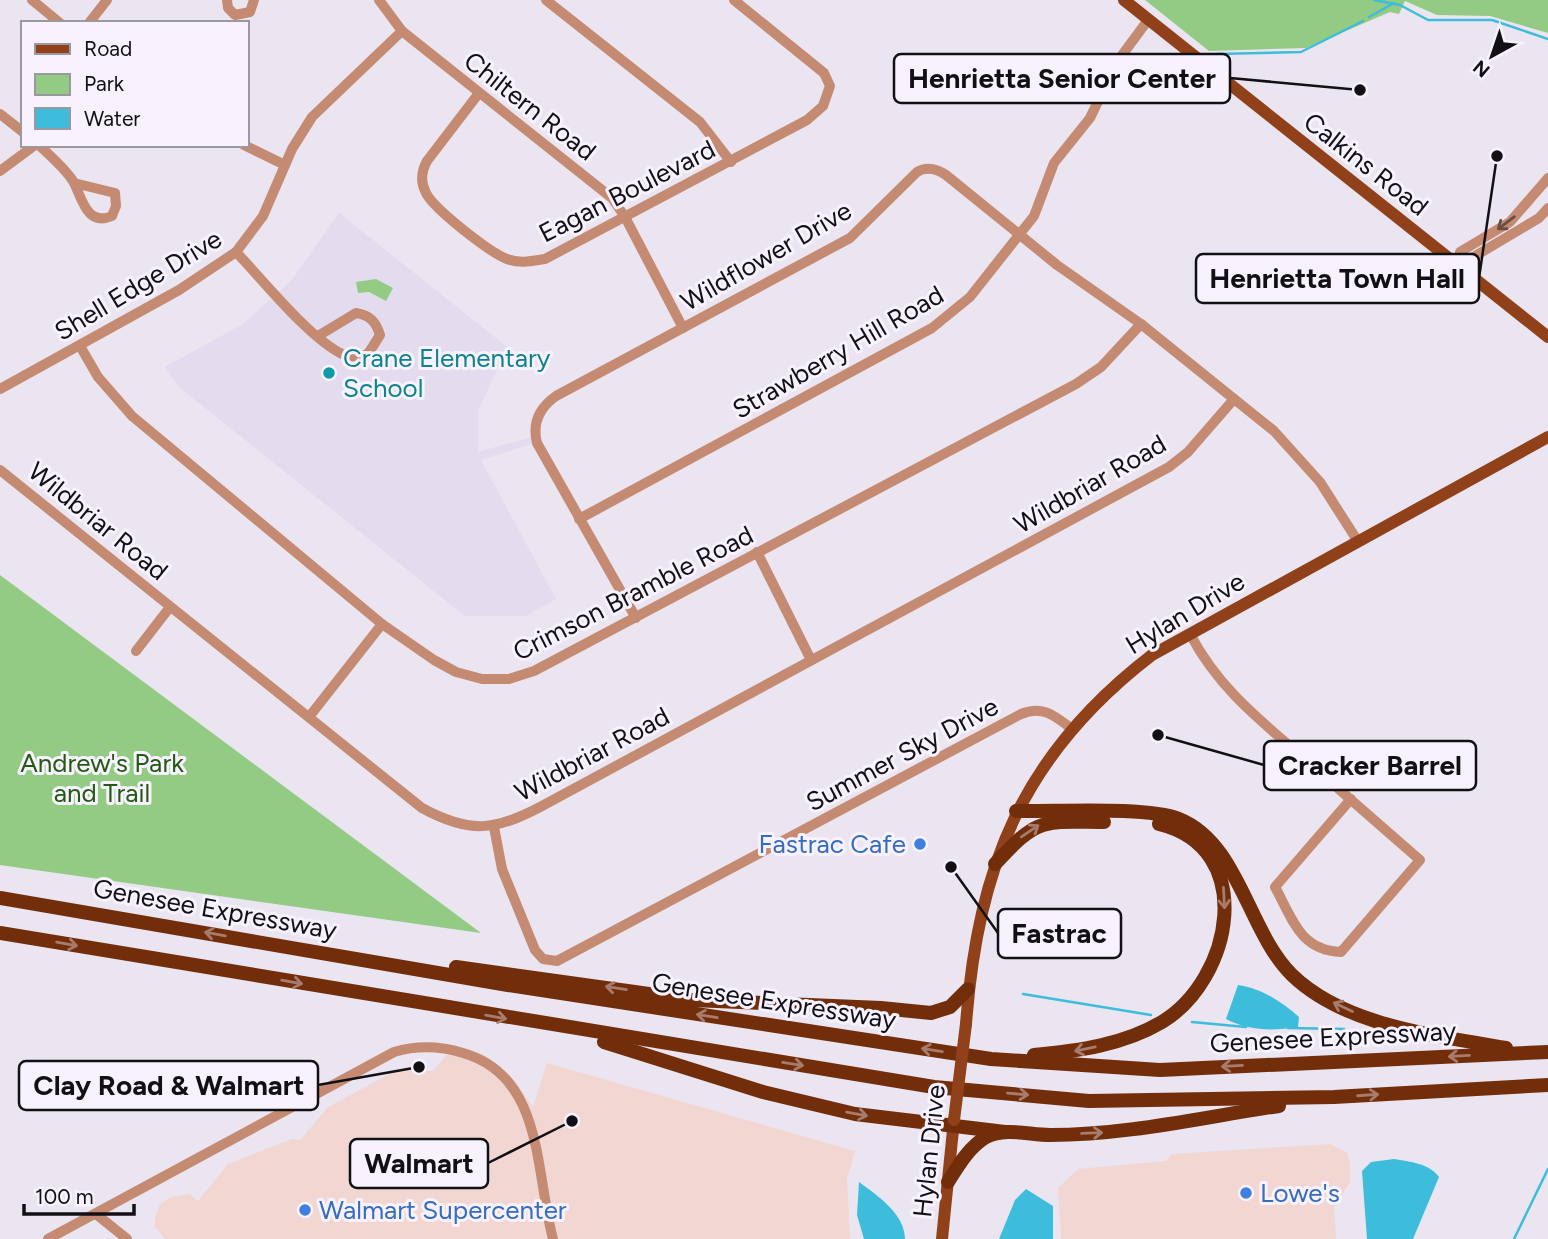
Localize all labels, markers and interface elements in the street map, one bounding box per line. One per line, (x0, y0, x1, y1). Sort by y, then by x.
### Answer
legend (21, 21, 248, 147)
north arrow (1457, 21, 1527, 91)
text: Road (84, 36, 132, 61)
street label: Chiltern Road (458, 45, 602, 167)
callout: Henrietta Senior Center (894, 54, 1230, 103)
text: N (1468, 55, 1494, 82)
text: Henrietta Senior Center (908, 61, 1216, 95)
text: Park (84, 71, 125, 96)
street label: Calkins Road (1297, 105, 1435, 223)
text: Water (84, 106, 140, 131)
street label: Eagan Boulevard (533, 133, 721, 249)
street label: Wildflower Drive (675, 194, 857, 318)
one-way arrow (1498, 216, 1516, 231)
street label: Shell Edge Drive (49, 223, 227, 347)
callout: Henrietta Town Hall (1196, 254, 1479, 303)
text: Henrietta Town Hall (1209, 261, 1465, 295)
street label: Strawberry Hill Road (727, 279, 949, 425)
place label: Crane Elementary School (343, 342, 551, 404)
marker: Crane Elementary School (321, 365, 337, 381)
street label: Wildbriar Road (1008, 428, 1172, 540)
street label: Wildbriar Road (22, 455, 174, 587)
street label: Crimson Bramble Road (508, 519, 758, 667)
street label: Hylan Drive (1120, 565, 1250, 661)
street label: Summer Sky Drive (800, 690, 1004, 818)
street label: Wildbriar Road (509, 700, 675, 808)
callout: Cracker Barrel (1264, 741, 1476, 790)
park label: Andrew's Park and Trail (20, 747, 184, 809)
text: Cracker Barrel (1278, 748, 1462, 782)
one-way arrow (1020, 824, 1039, 838)
place label: Fastrac Cafe (759, 828, 906, 860)
marker: Fastrac Cafe (912, 836, 928, 852)
street label: Genesee Expressway (91, 872, 340, 946)
one-way arrow (1218, 886, 1231, 909)
callout: Fastrac (998, 909, 1121, 958)
text: Fastrac (1011, 916, 1107, 950)
one-way arrow (204, 927, 227, 940)
one-way arrow (55, 938, 78, 951)
street label: Genesee Expressway (650, 966, 899, 1036)
one-way arrow (280, 976, 303, 989)
one-way arrow (605, 982, 628, 995)
one-way arrow (1333, 999, 1354, 1013)
one-way arrow (696, 1009, 719, 1022)
one-way arrow (484, 1011, 506, 1024)
street label: Genesee Expressway (1209, 1015, 1457, 1059)
one-way arrow (1074, 1042, 1097, 1056)
one-way arrow (921, 1044, 944, 1057)
one-way arrow (1448, 1049, 1471, 1062)
one-way arrow (781, 1058, 804, 1071)
one-way arrow (1221, 1060, 1244, 1073)
callout: Clay Road & Walmart (19, 1061, 318, 1110)
text: Clay Road & Walmart (33, 1068, 305, 1102)
street label: Hylan Drive (906, 1083, 952, 1219)
one-way arrow (1007, 1088, 1029, 1101)
one-way arrow (1356, 1088, 1379, 1101)
one-way arrow (845, 1108, 868, 1121)
one-way arrow (1081, 1127, 1104, 1140)
callout: Walmart (350, 1139, 488, 1188)
text: Walmart (364, 1146, 474, 1180)
scale bar (24, 1172, 135, 1216)
place label: Lowe's (1260, 1177, 1340, 1209)
text: 100 m (35, 1184, 94, 1209)
marker: Lowe's (1238, 1185, 1254, 1201)
place label: Walmart Supercenter (319, 1194, 567, 1226)
marker: Walmart Supercenter (297, 1202, 313, 1218)

